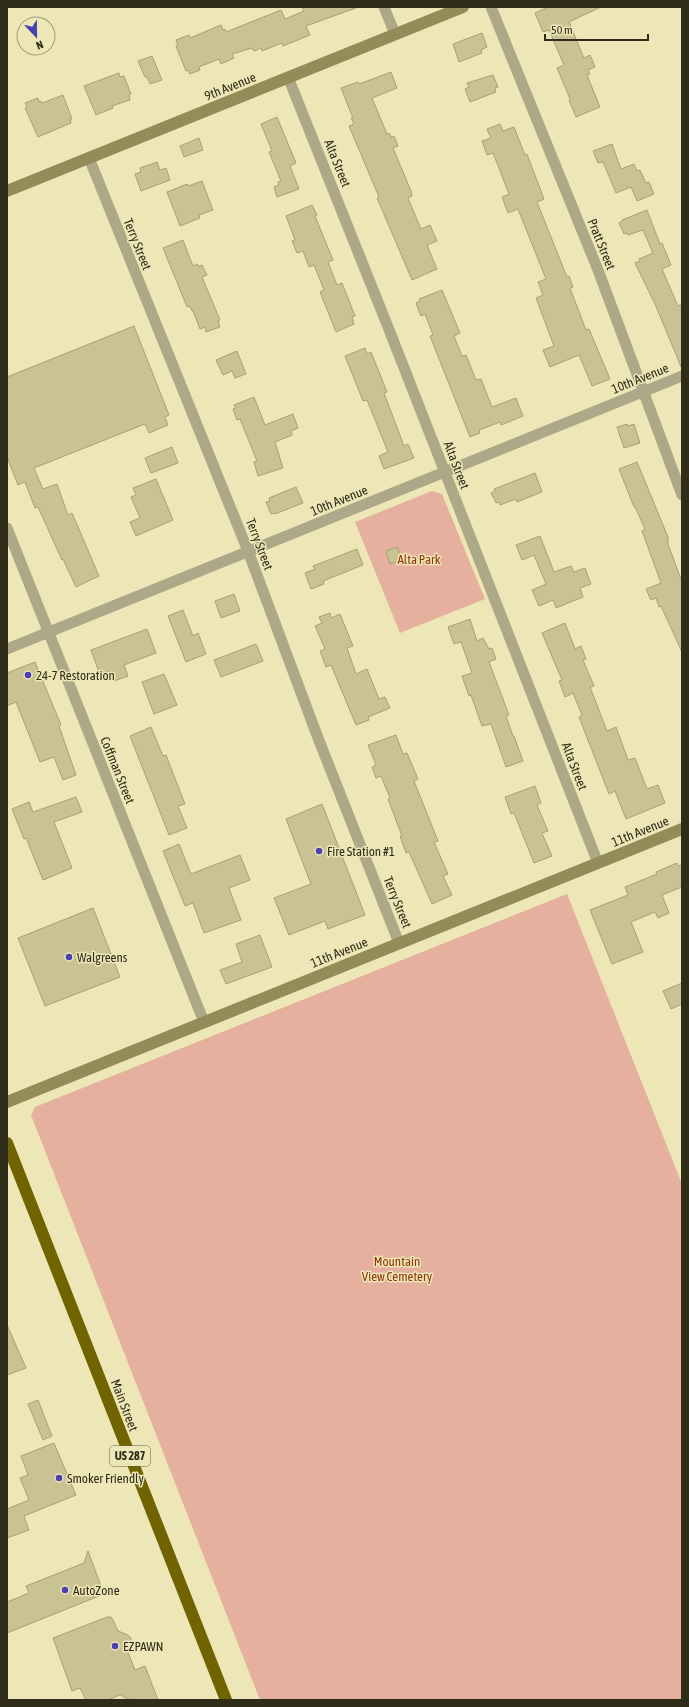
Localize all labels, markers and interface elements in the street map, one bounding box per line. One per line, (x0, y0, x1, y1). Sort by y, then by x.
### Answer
north arrow (16, 16, 56, 56)
scale bar (545, 16, 648, 42)
text: 50 m (551, 23, 573, 37)
text: N (34, 38, 45, 52)
street label: 9th Avenue (202, 69, 258, 104)
street label: Alta Street (321, 137, 354, 189)
street label: Terry Street (120, 216, 155, 272)
street label: Pratt Street (585, 216, 619, 272)
street label: 10th Avenue (610, 360, 671, 397)
street label: Alta Street (441, 439, 473, 491)
street label: 10th Avenue (309, 482, 370, 519)
street label: Terry Street (243, 516, 276, 572)
park label: Alta Park (397, 552, 441, 567)
place label: 24-7 Restoration (36, 668, 115, 683)
marker: 24-7 Restoration (23, 670, 33, 680)
street label: Coffman Street (97, 734, 138, 806)
street label: Alta Street (559, 740, 591, 792)
street label: 11th Avenue (610, 813, 671, 850)
place label: Fire Station #1 (327, 844, 395, 859)
marker: Fire Station #1 (314, 846, 324, 856)
street label: Terry Street (380, 874, 415, 930)
street label: 11th Avenue (309, 934, 370, 971)
place label: Walgreens (77, 950, 128, 965)
marker: Walgreens (64, 952, 74, 962)
park label: Mountain View Cemetery (362, 1254, 433, 1284)
street label: Main Street (108, 1377, 141, 1433)
road number: US 287 (110, 1446, 150, 1466)
place label: Smoker Friendly (67, 1471, 144, 1486)
marker: Smoker Friendly (54, 1473, 64, 1483)
place label: AutoZone (73, 1583, 120, 1598)
marker: AutoZone (60, 1585, 70, 1595)
place label: EZPAWN (123, 1639, 163, 1654)
marker: EZPAWN (110, 1641, 120, 1651)

